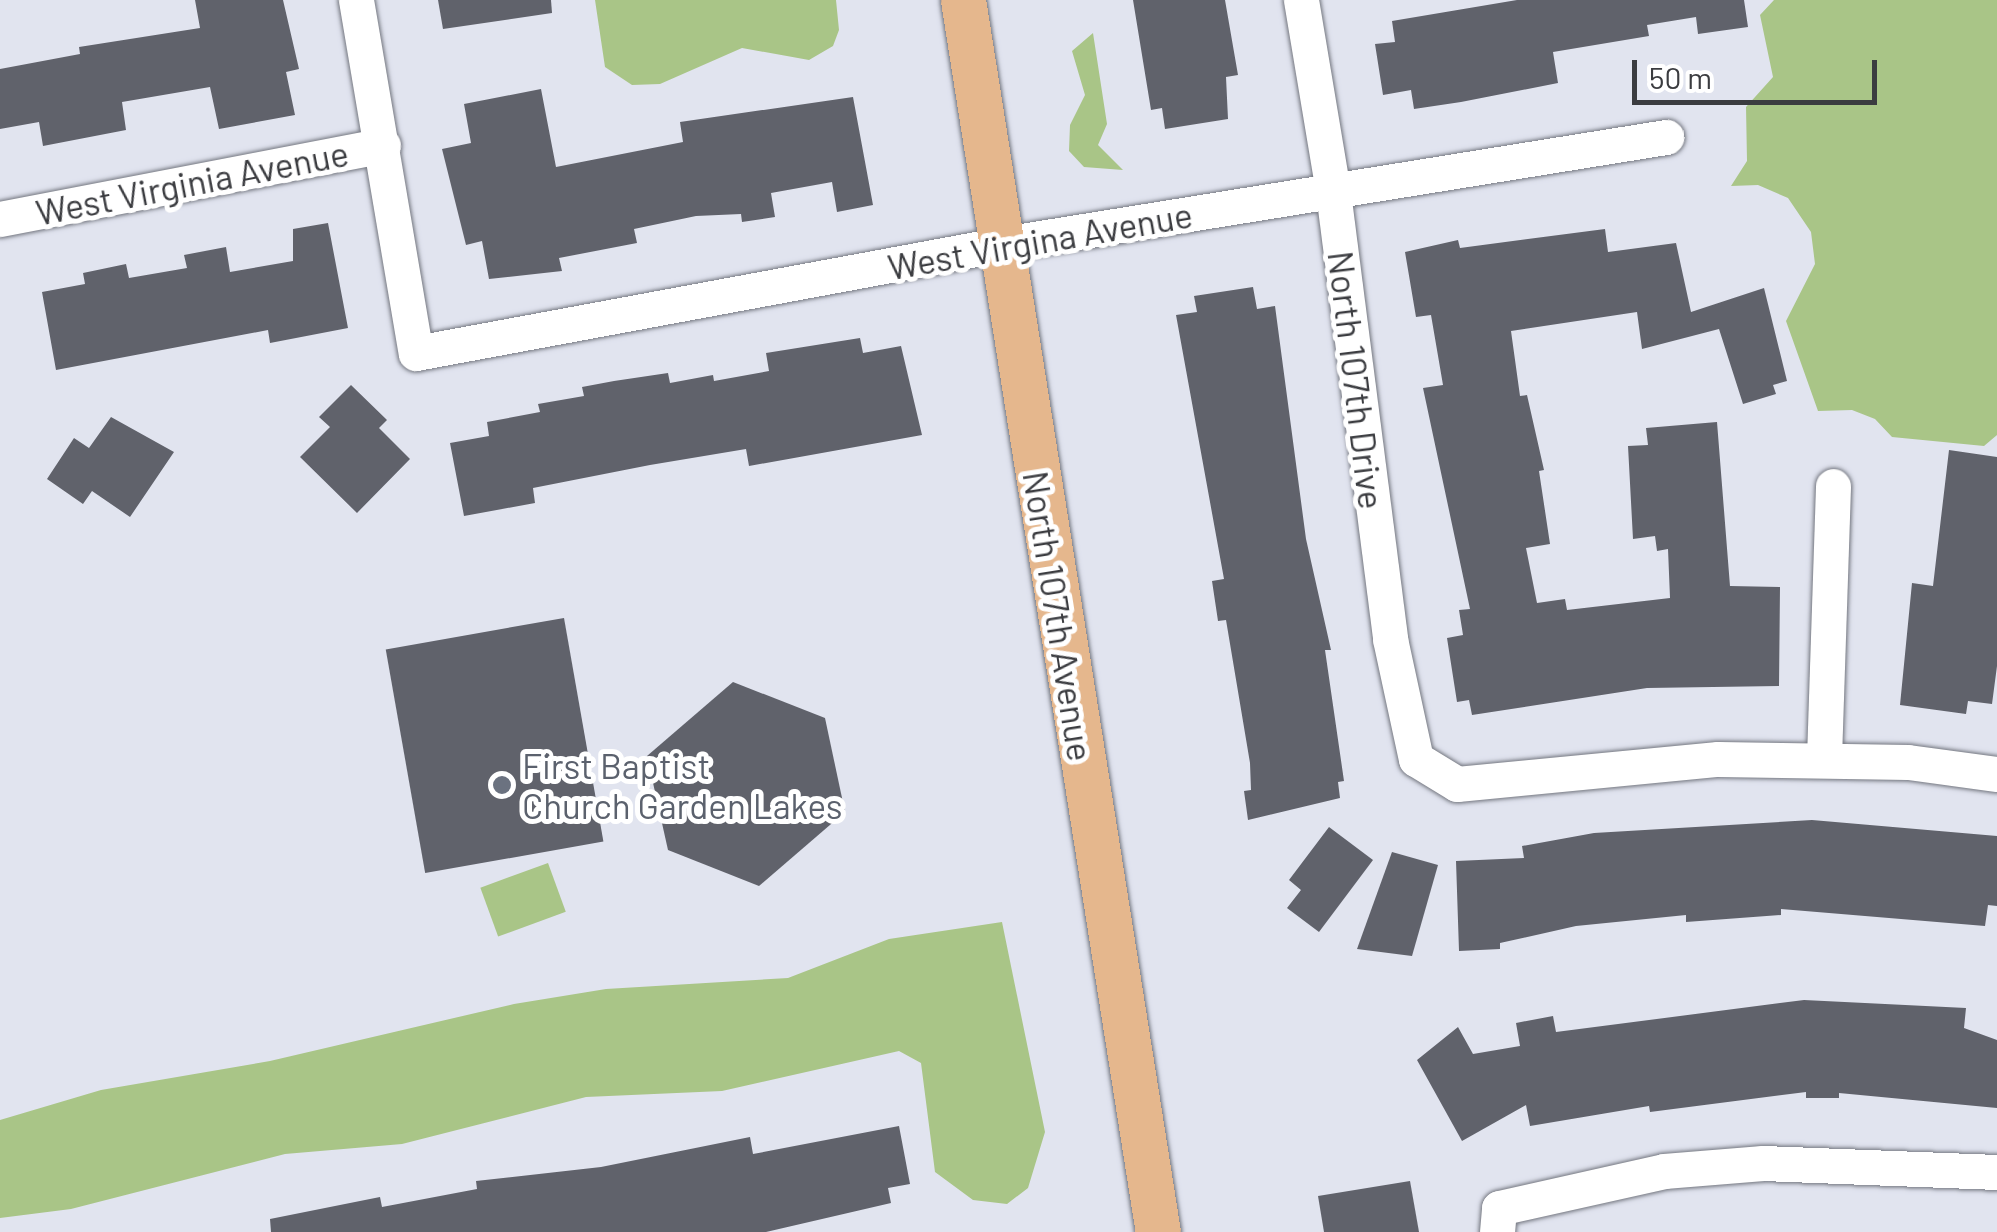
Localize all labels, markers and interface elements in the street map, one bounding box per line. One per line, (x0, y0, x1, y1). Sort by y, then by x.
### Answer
scale bar (1637, 40, 1882, 102)
text: 50 m (1649, 59, 1712, 95)
street label: West Virginia Avenue (32, 131, 352, 233)
street label: West Virgina Avenue (885, 193, 1195, 287)
street label: North 107th Drive (1320, 249, 1394, 511)
street label: North 107th Avenue (1015, 468, 1103, 764)
place label: First Baptist Church Garden Lakes (522, 744, 843, 826)
marker: First Baptist Church Garden Lakes (491, 774, 513, 796)

